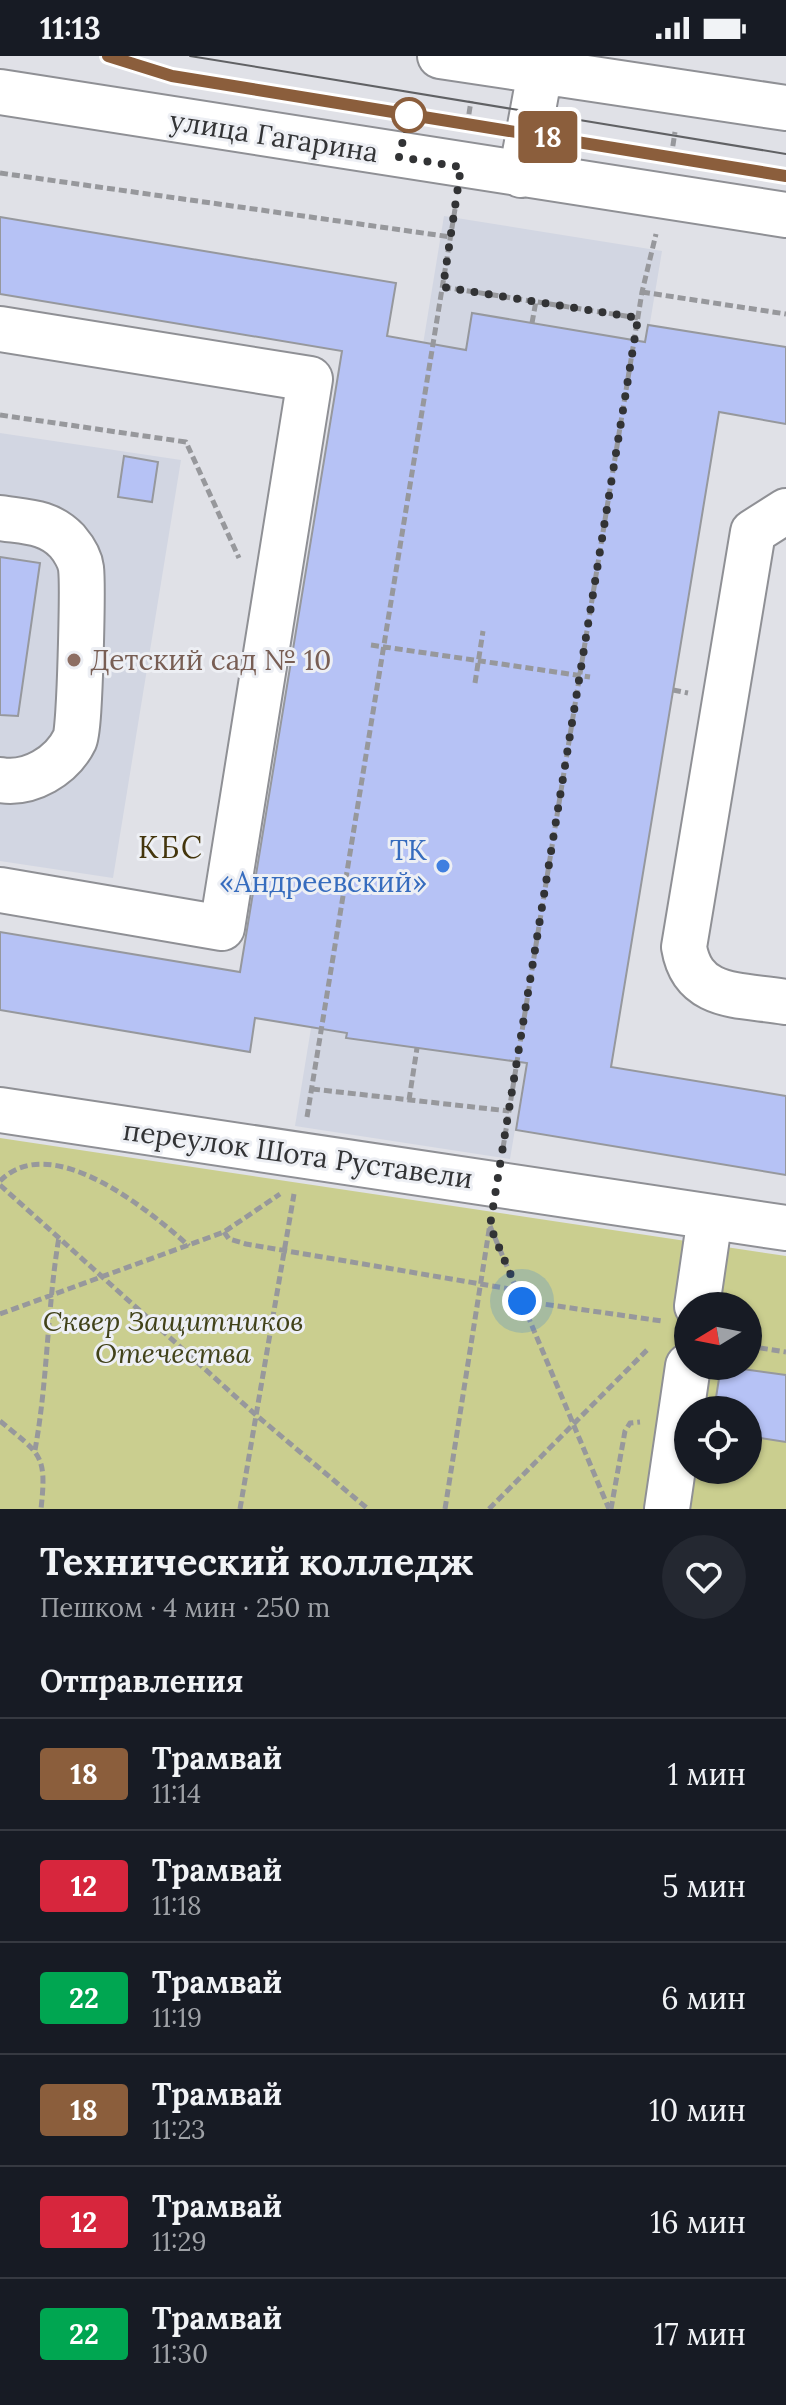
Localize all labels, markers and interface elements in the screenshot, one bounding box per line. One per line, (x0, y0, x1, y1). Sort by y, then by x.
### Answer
text: 11:13 (40, 9, 101, 47)
unlabelled marker (392, 98, 426, 132)
street label: улица Гагарина (167, 102, 381, 170)
line badge: 18 (512, 111, 584, 163)
text: 18 (534, 119, 562, 155)
place label: Детский сад № 10 (90, 642, 331, 678)
marker: Детский сад № 10 (65, 651, 83, 669)
district label: КБС (138, 828, 204, 866)
place label: ТК «Андреевский» (219, 832, 427, 900)
marker: ТК «Андреевский» (434, 857, 452, 875)
street label: переулок Шота Руставели (121, 1112, 475, 1196)
your location (502, 1281, 542, 1321)
north arrow (674, 1292, 762, 1380)
map controls (674, 1292, 762, 1484)
park label: Сквер Защитников Отечества (43, 1303, 303, 1371)
button: locate (674, 1396, 762, 1484)
button: heart (662, 1535, 746, 1619)
text: Технический колледж (40, 1537, 473, 1585)
text: Пешком · 4 мин · 250 m (40, 1591, 330, 1624)
text: Отправления (40, 1662, 243, 1700)
text: Трамвай (152, 1739, 282, 1777)
text: 1 мин (668, 1755, 746, 1793)
text: 18 (70, 1756, 98, 1792)
text: 11:14 (152, 1777, 201, 1810)
text: Трамвай (152, 1851, 282, 1889)
text: 5 мин (662, 1867, 746, 1905)
text: 12 (71, 1868, 97, 1904)
text: 11:18 (152, 1889, 202, 1922)
text: Трамвай (152, 1963, 282, 2001)
text: 6 мин (661, 1979, 746, 2017)
text: 22 (69, 1980, 99, 2016)
text: 11:19 (152, 2001, 202, 2034)
text: Трамвай (152, 2075, 282, 2113)
text: 10 мин (649, 2091, 746, 2129)
text: 18 (70, 2092, 98, 2128)
text: 11:23 (152, 2113, 205, 2146)
text: Трамвай (152, 2187, 282, 2225)
text: 16 мин (650, 2203, 746, 2241)
text: 12 (71, 2204, 97, 2240)
text: 11:29 (152, 2225, 206, 2258)
text: Трамвай (152, 2299, 282, 2337)
text: 17 мин (654, 2315, 746, 2353)
text: 22 (69, 2316, 99, 2352)
text: 11:30 (152, 2337, 208, 2370)

